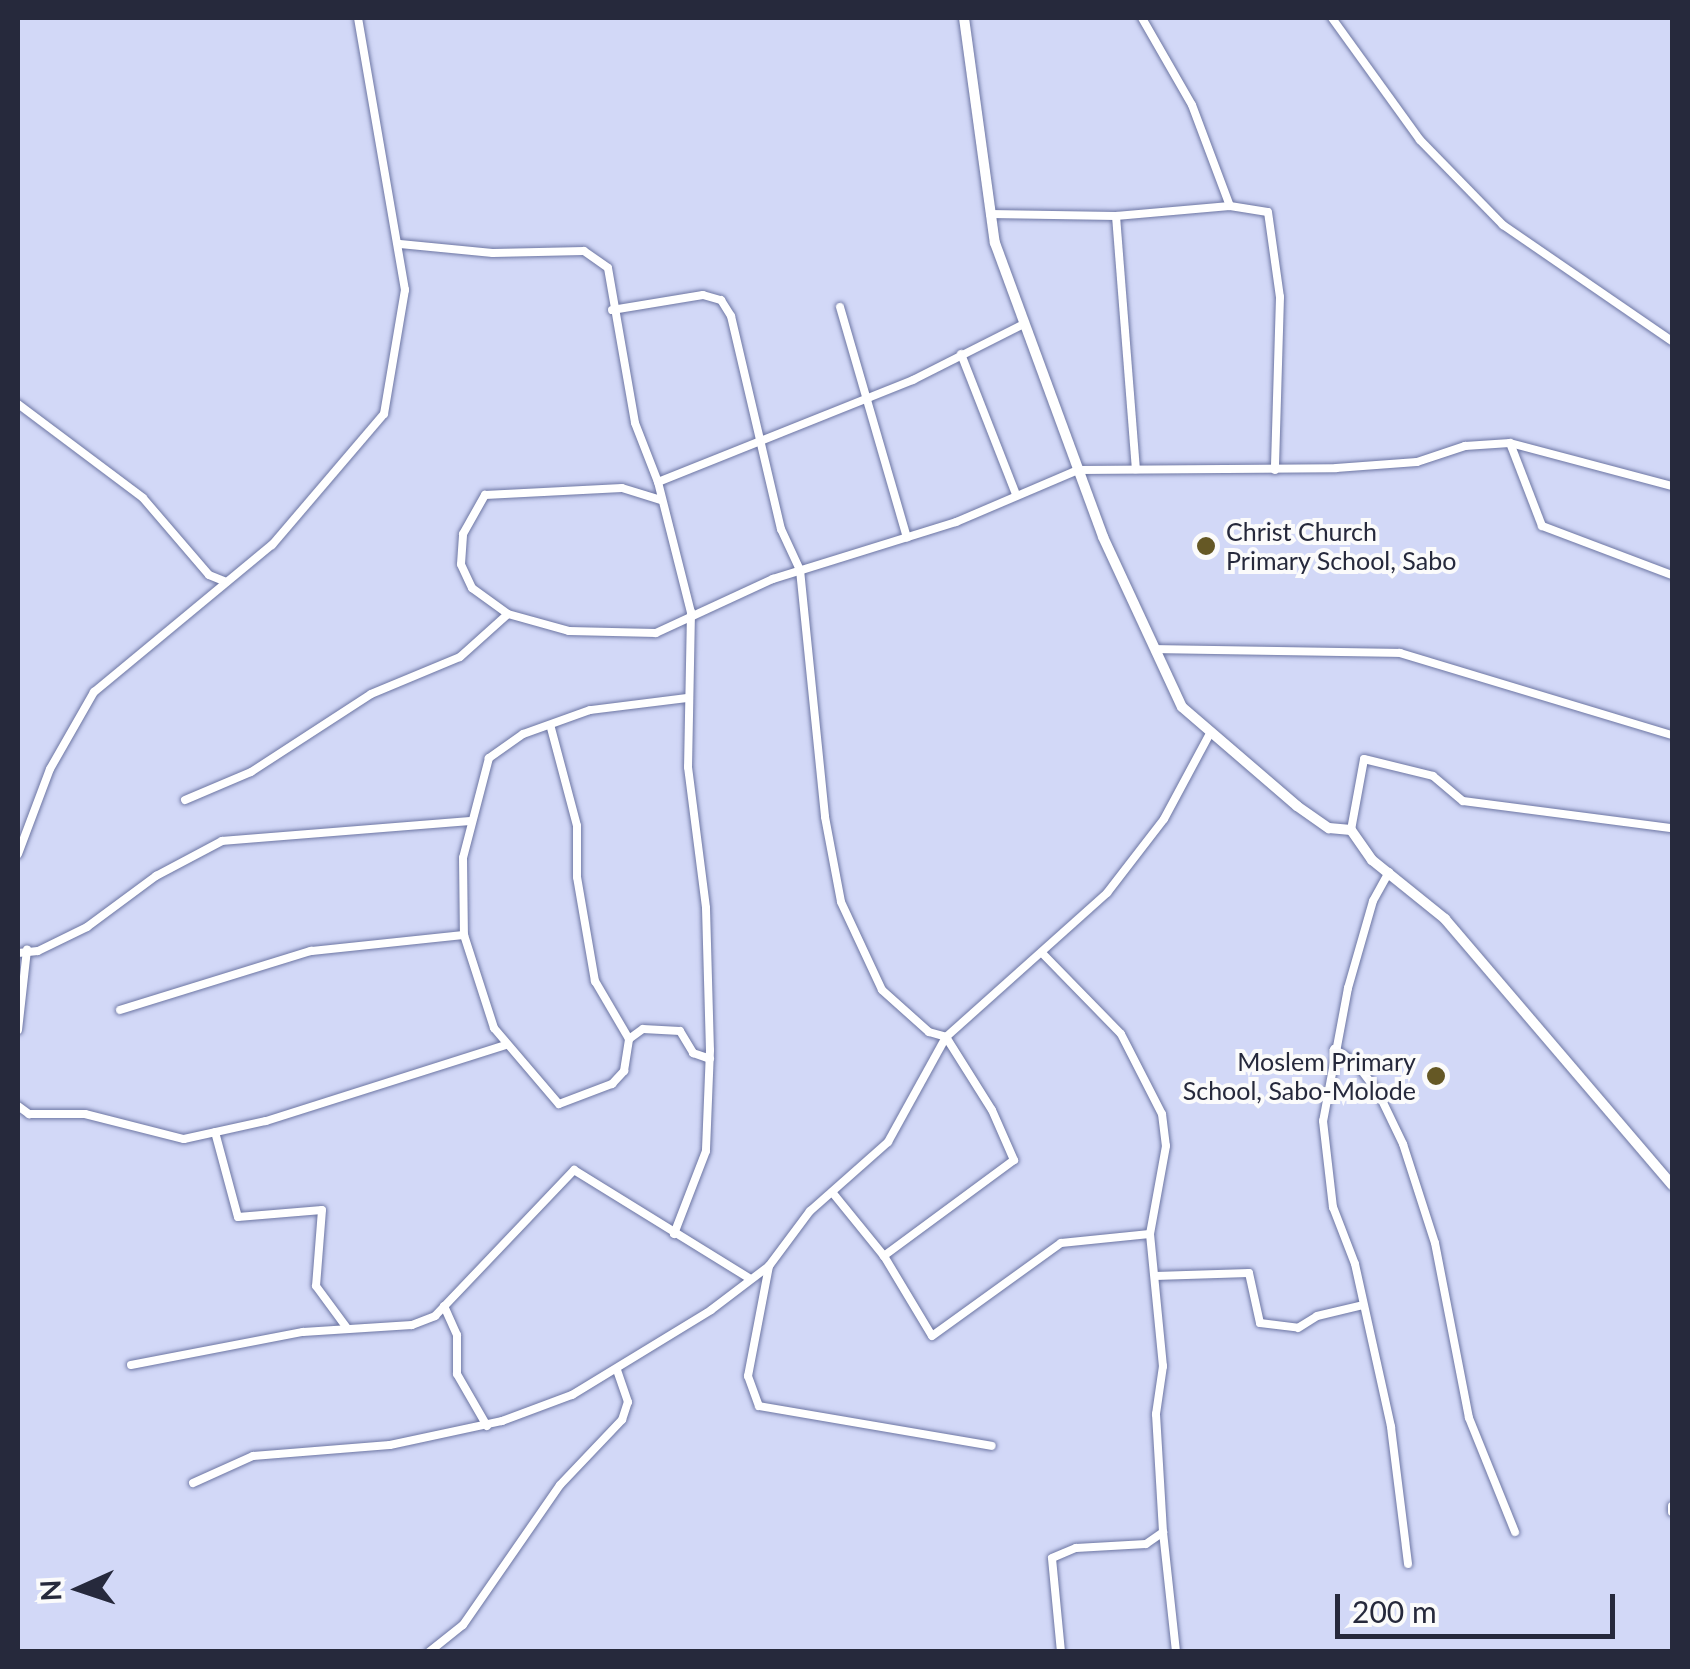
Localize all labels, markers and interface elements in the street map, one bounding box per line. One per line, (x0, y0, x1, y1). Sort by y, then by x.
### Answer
place label: Christ Church Primary School, Sabo (1226, 517, 1457, 576)
marker: Christ Church Primary School, Sabo (1195, 535, 1217, 557)
place label: Moslem Primary School, Sabo-Molode (1183, 1047, 1416, 1106)
marker: Moslem Primary School, Sabo-Molode (1425, 1065, 1447, 1087)
north arrow (30, 1539, 130, 1639)
scale bar (1340, 1574, 1620, 1636)
text: N (33, 1579, 68, 1602)
text: 200 m (1352, 1593, 1437, 1629)

